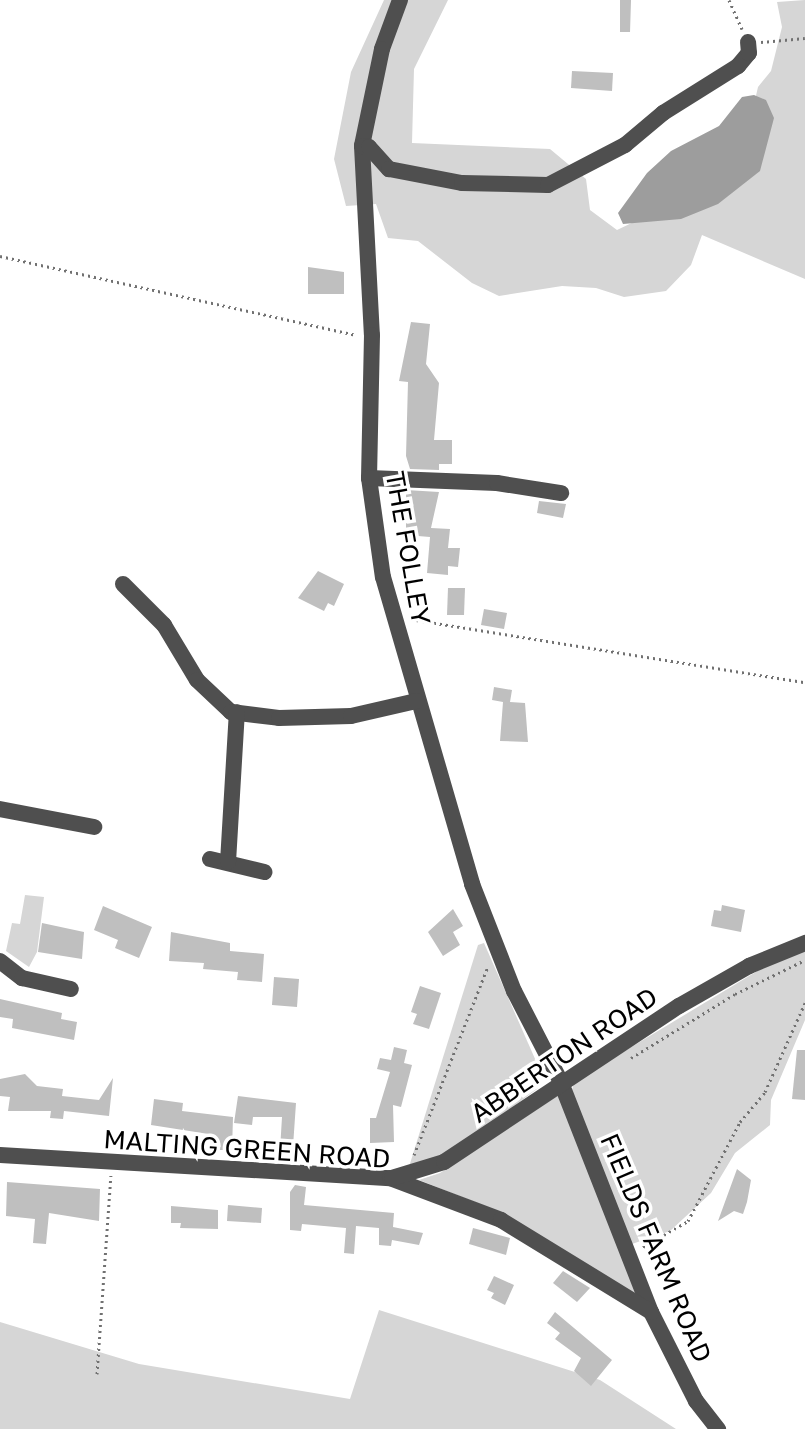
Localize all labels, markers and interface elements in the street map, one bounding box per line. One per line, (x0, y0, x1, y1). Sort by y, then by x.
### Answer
street label: THE FOLLEY (379, 469, 437, 627)
street label: ABBERTON ROAD (465, 981, 663, 1129)
street label: MALTING GREEN ROAD (103, 1123, 391, 1175)
street label: FIELDS FARM ROAD (594, 1129, 718, 1367)

